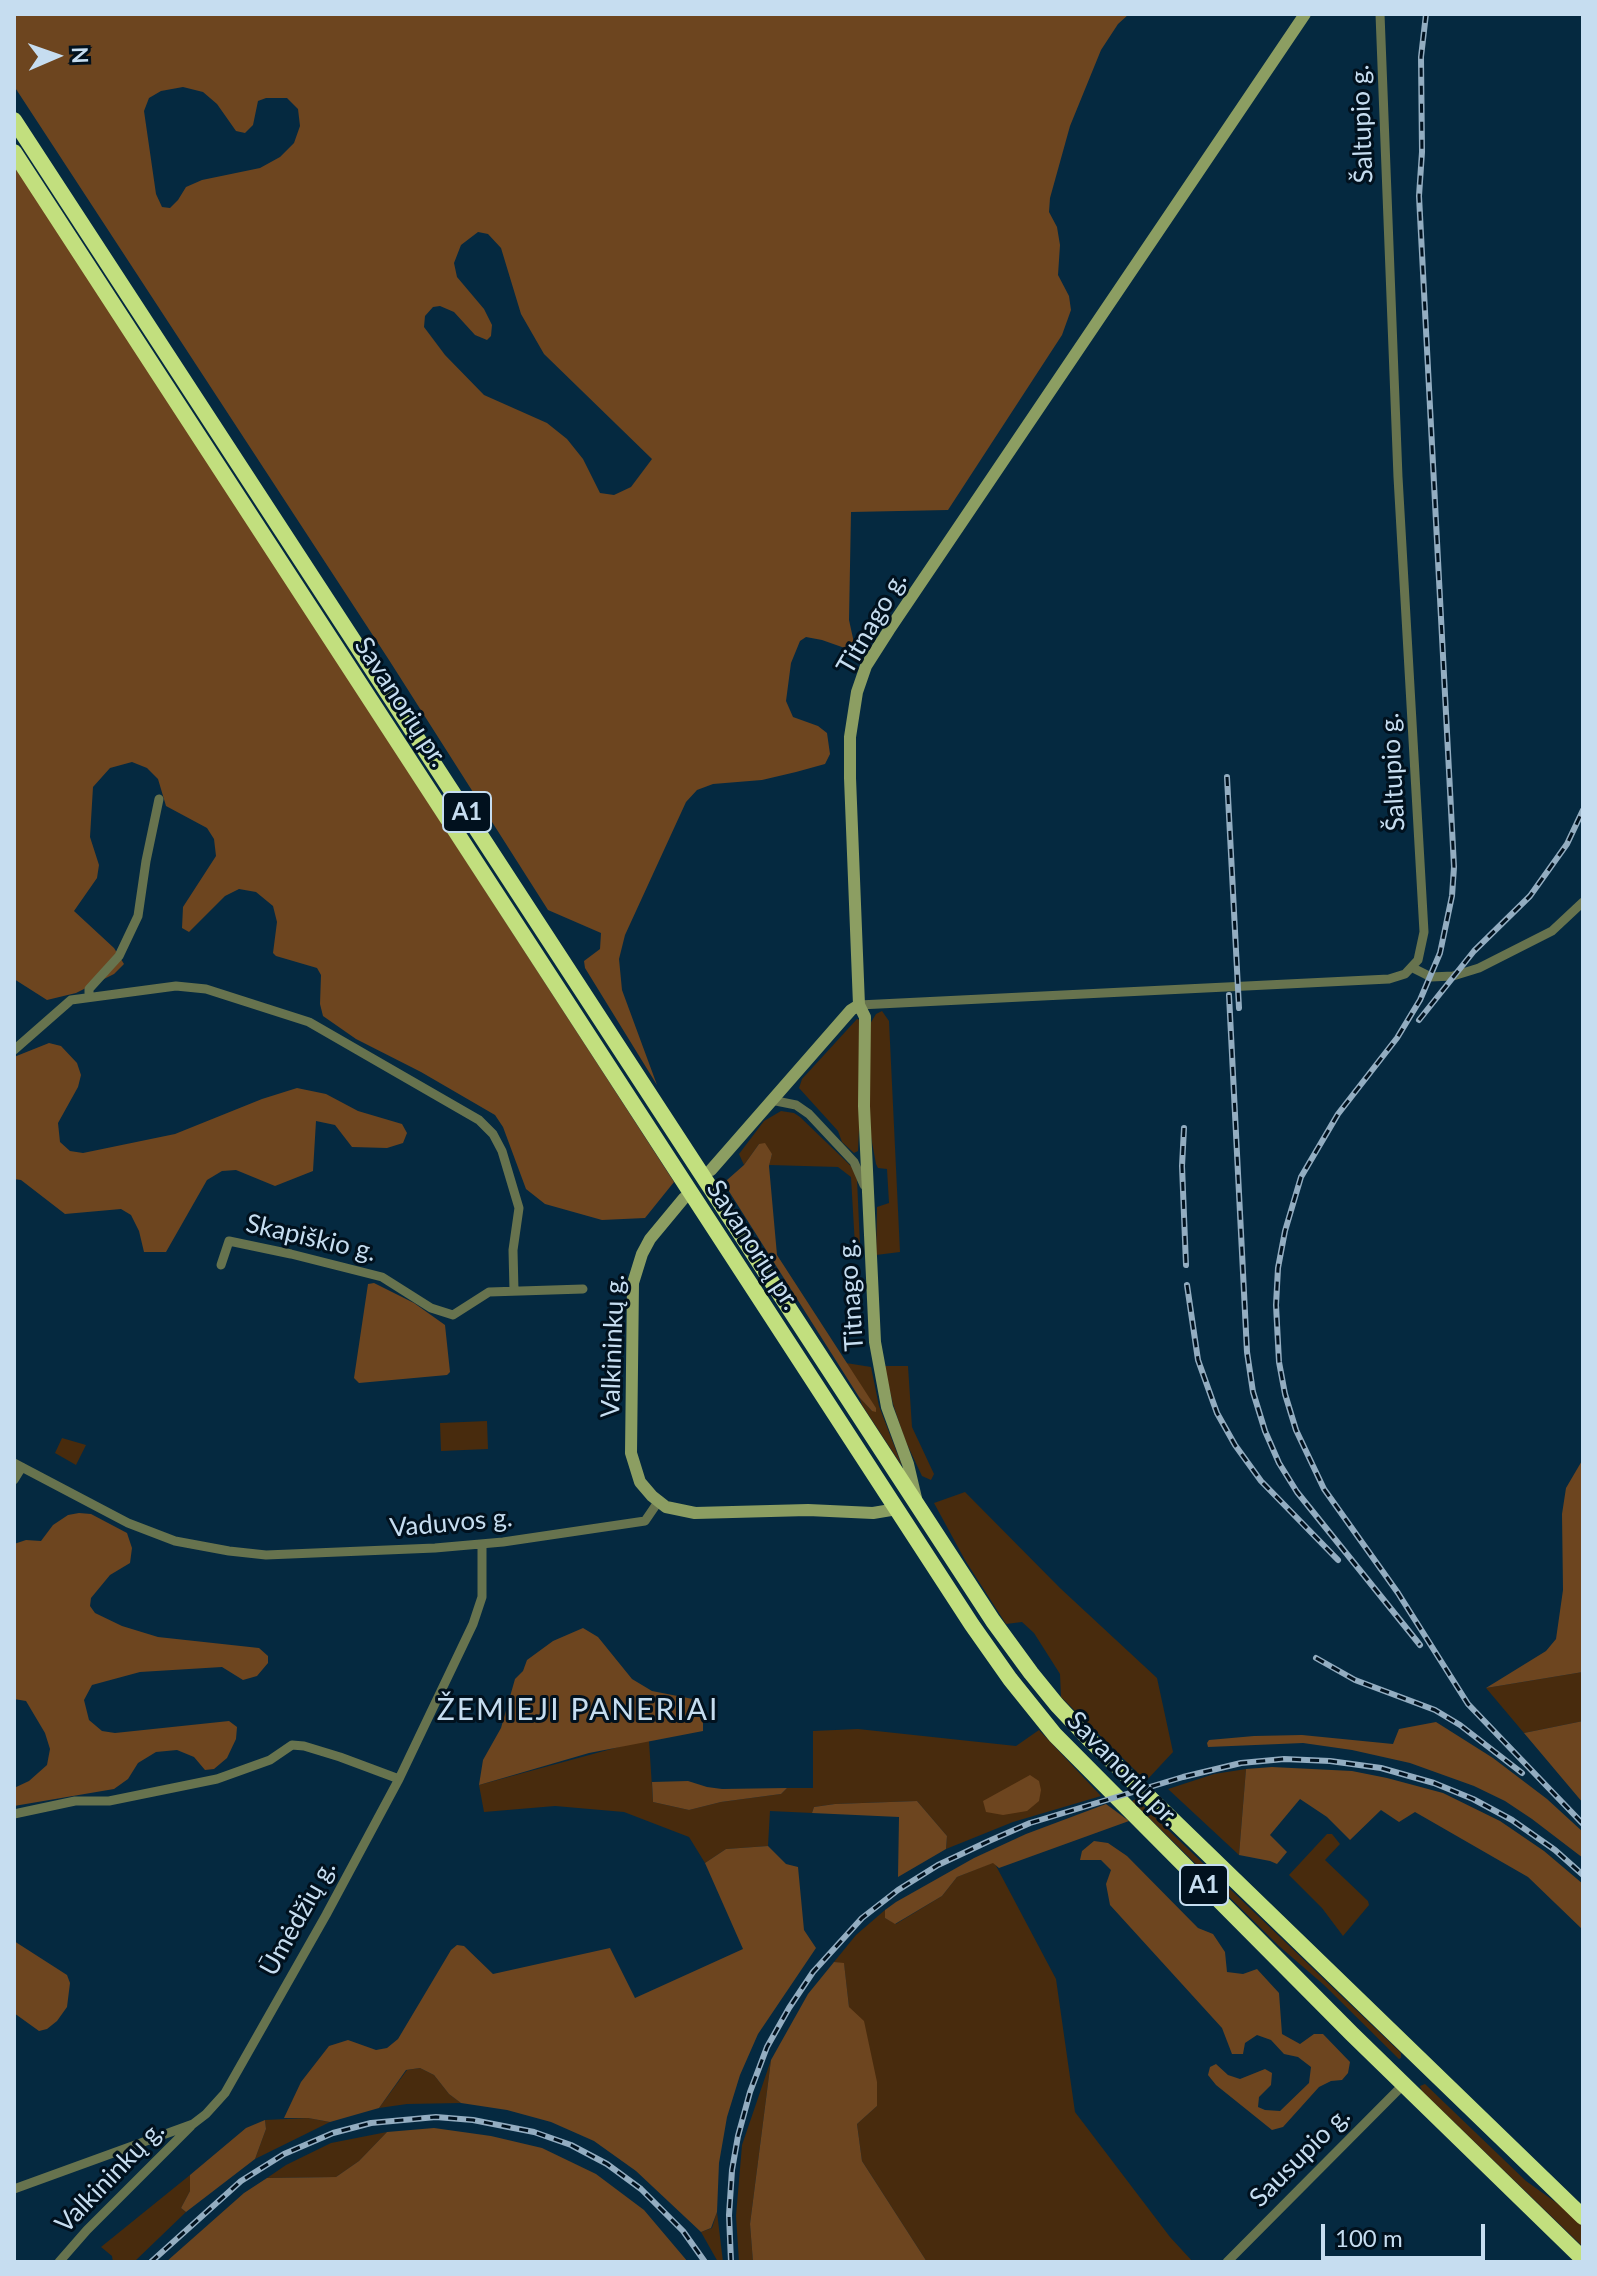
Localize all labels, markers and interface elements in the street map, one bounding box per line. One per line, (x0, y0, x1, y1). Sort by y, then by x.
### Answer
north arrow (16, 16, 96, 96)
text: N (67, 46, 94, 64)
street label: Šaltupio g. (1344, 64, 1380, 184)
street label: Titnago g. (830, 566, 914, 680)
street label: Savanorių pr. (348, 631, 454, 773)
street label: Šaltupio g. (1374, 712, 1412, 832)
road number: A1 (443, 792, 491, 832)
street label: Savanorių pr. (700, 1174, 806, 1316)
street label: Skapiškio g. (243, 1208, 379, 1268)
street label: Titnago g. (832, 1238, 870, 1352)
street label: Valkininkų g. (595, 1274, 631, 1418)
street label: Vaduvos g. (388, 1502, 514, 1544)
district label: ŽEMIEJI PANERIAI (437, 1692, 719, 1728)
street label: Savanorių pr. (1060, 1705, 1186, 1833)
street label: Ūmėdžių g. (254, 1855, 342, 1981)
road number: A1 (1180, 1865, 1228, 1905)
street label: Sausupio g. (1243, 2100, 1357, 2214)
street label: Valkininkų g. (49, 2115, 171, 2239)
scale bar (1325, 2208, 1489, 2258)
text: 100 m (1335, 2223, 1403, 2252)

